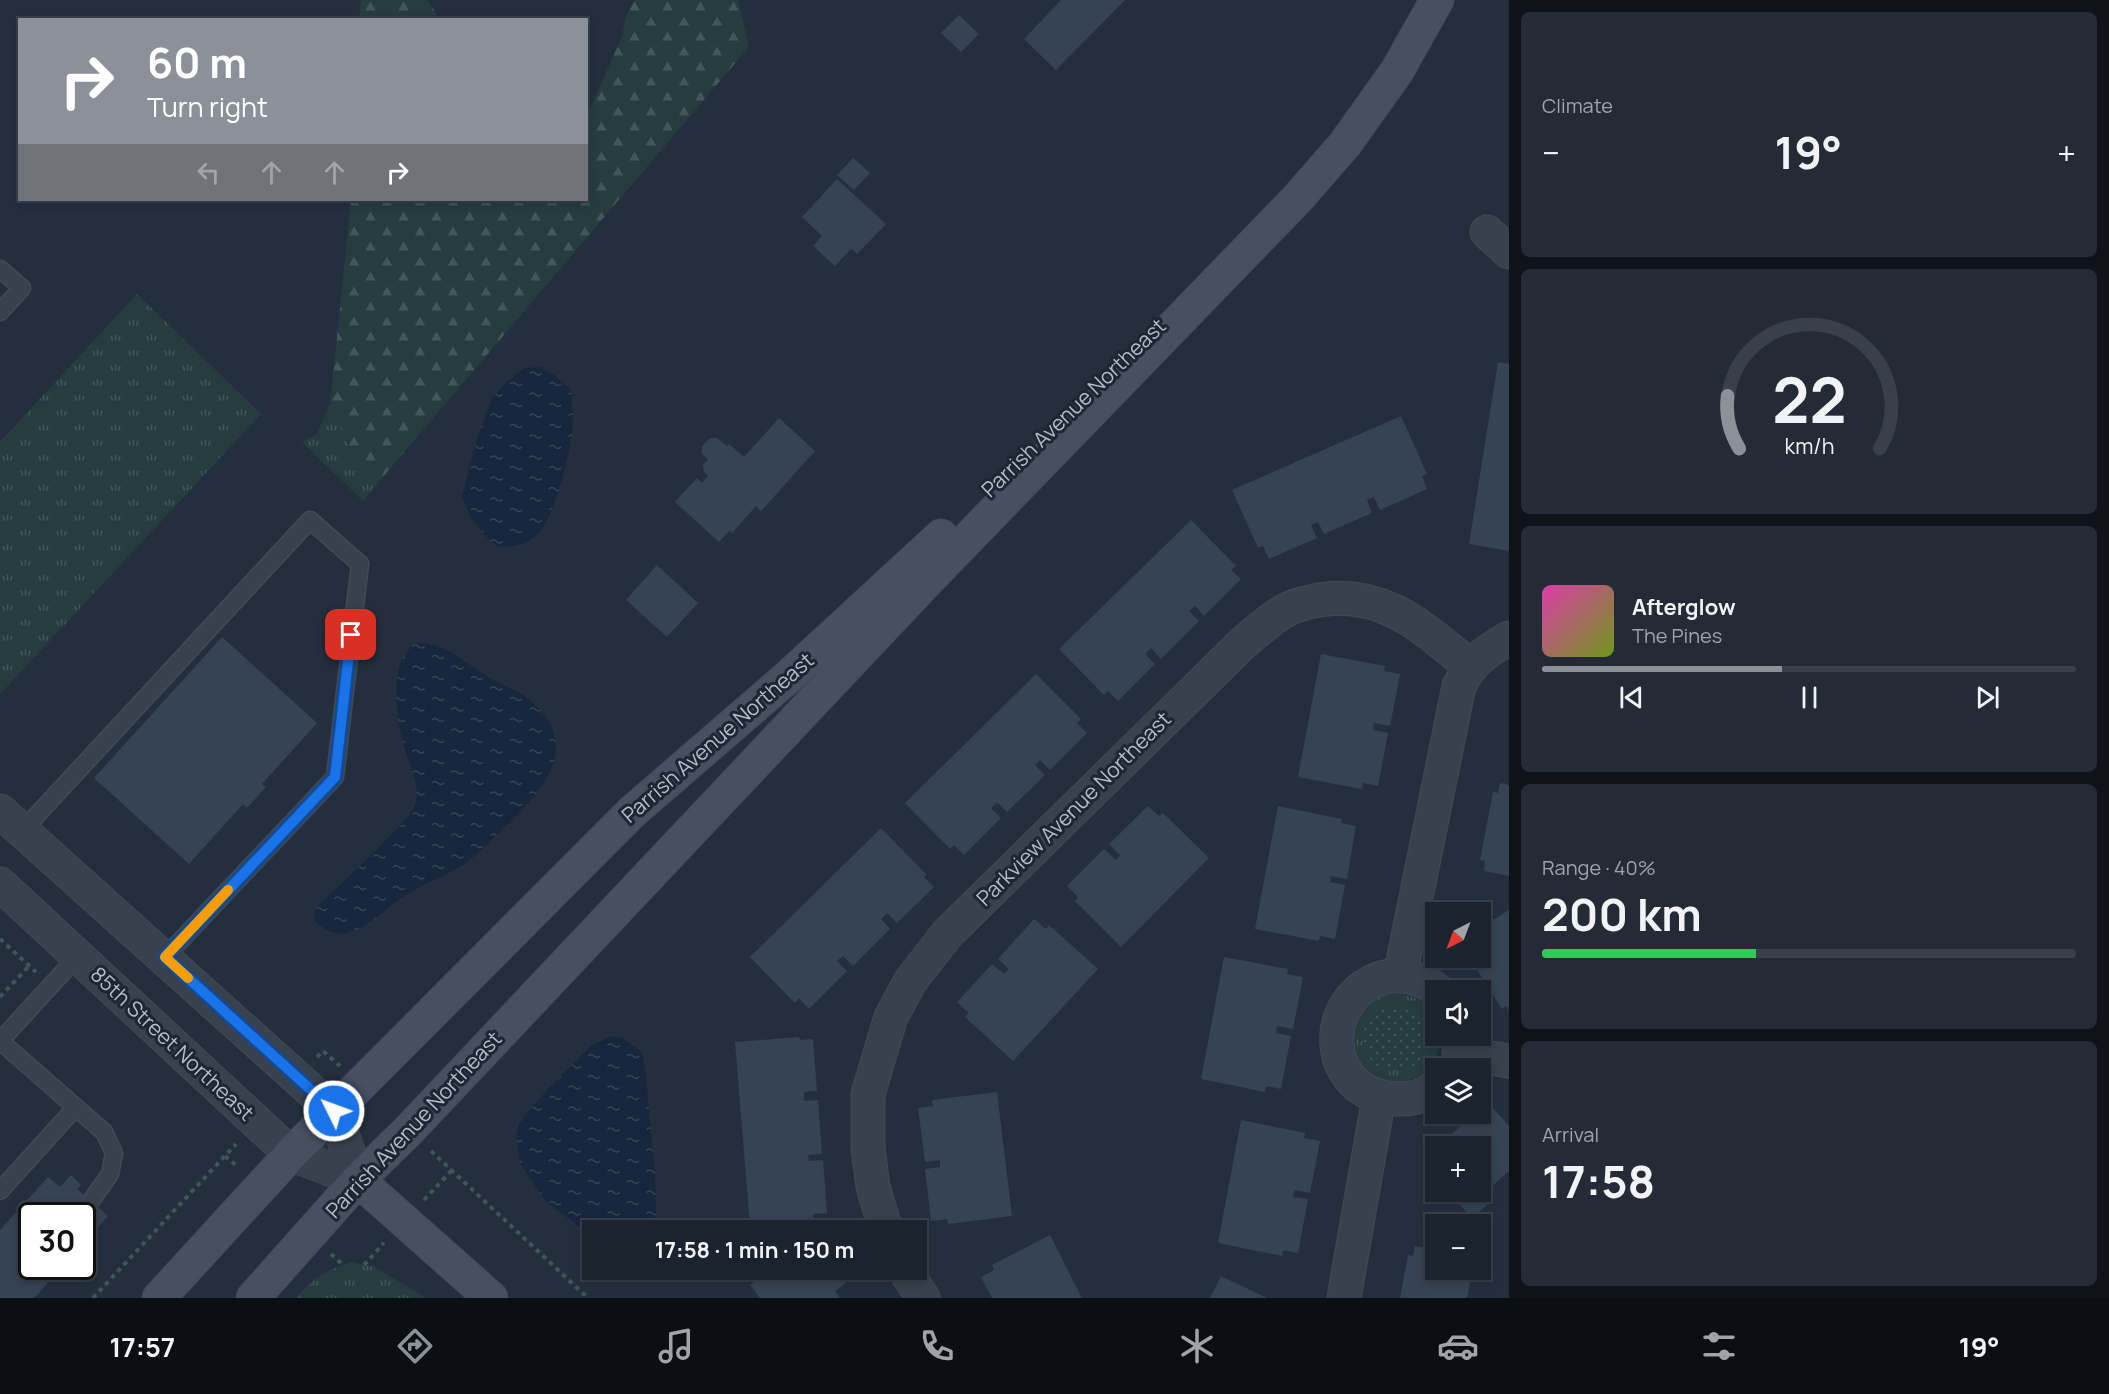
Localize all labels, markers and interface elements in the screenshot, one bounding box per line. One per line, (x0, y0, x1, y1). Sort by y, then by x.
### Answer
text: 60 m (147, 33, 247, 91)
icon: right (48, 42, 126, 120)
text: Turn right (147, 88, 268, 125)
text: Climate (1542, 92, 1613, 119)
text: 19° (1774, 121, 1842, 183)
text: − (1542, 130, 1560, 175)
text: + (2057, 130, 2076, 175)
icon: left (192, 156, 225, 189)
icon: ahead (255, 156, 288, 189)
icon: ahead (318, 156, 351, 189)
icon: right (381, 156, 414, 189)
street label: Parrish Avenue Northeast (975, 312, 1172, 503)
text: 22 (1772, 356, 1846, 442)
text: km/h (1784, 431, 1834, 460)
text: Afterglow (1632, 592, 1736, 622)
pin (325, 609, 376, 660)
icon: arrive (334, 618, 367, 651)
text: The Pines (1632, 622, 1722, 649)
street label: Parrish Avenue Northeast (615, 646, 819, 829)
icon: previous (1615, 681, 1648, 714)
icon: pause (1793, 681, 1826, 714)
icon: next (1971, 681, 2004, 714)
street label: Parkview Avenue Northeast (970, 705, 1177, 912)
text: Range · 40% (1542, 854, 1656, 881)
text: 200 km (1542, 883, 1702, 945)
north arrow (1425, 902, 1491, 968)
map controls (1425, 902, 1491, 1280)
street label: 85th Street Northeast (85, 960, 260, 1126)
button: sound (1425, 980, 1491, 1046)
street label: Parrish Avenue Northeast (319, 1025, 507, 1224)
button: layers (1425, 1058, 1491, 1124)
position arrow (302, 1079, 366, 1143)
text: Arrival (1542, 1121, 1599, 1148)
button: + (1425, 1136, 1491, 1202)
text: 17:58 (1542, 1150, 1655, 1212)
speed limit sign: 30 (18, 1202, 96, 1280)
button: − (1425, 1214, 1491, 1280)
text: 17:58 · 1 min · 150 m (655, 1235, 854, 1265)
icon: directions (394, 1325, 436, 1367)
icon: music (655, 1325, 697, 1367)
icon: phone (916, 1325, 958, 1367)
icon: climate (1176, 1325, 1218, 1367)
icon: car (1437, 1325, 1479, 1367)
icon: filters (1698, 1325, 1740, 1367)
text: 17:57 (109, 1328, 175, 1365)
text: 19° (1959, 1328, 2000, 1365)

